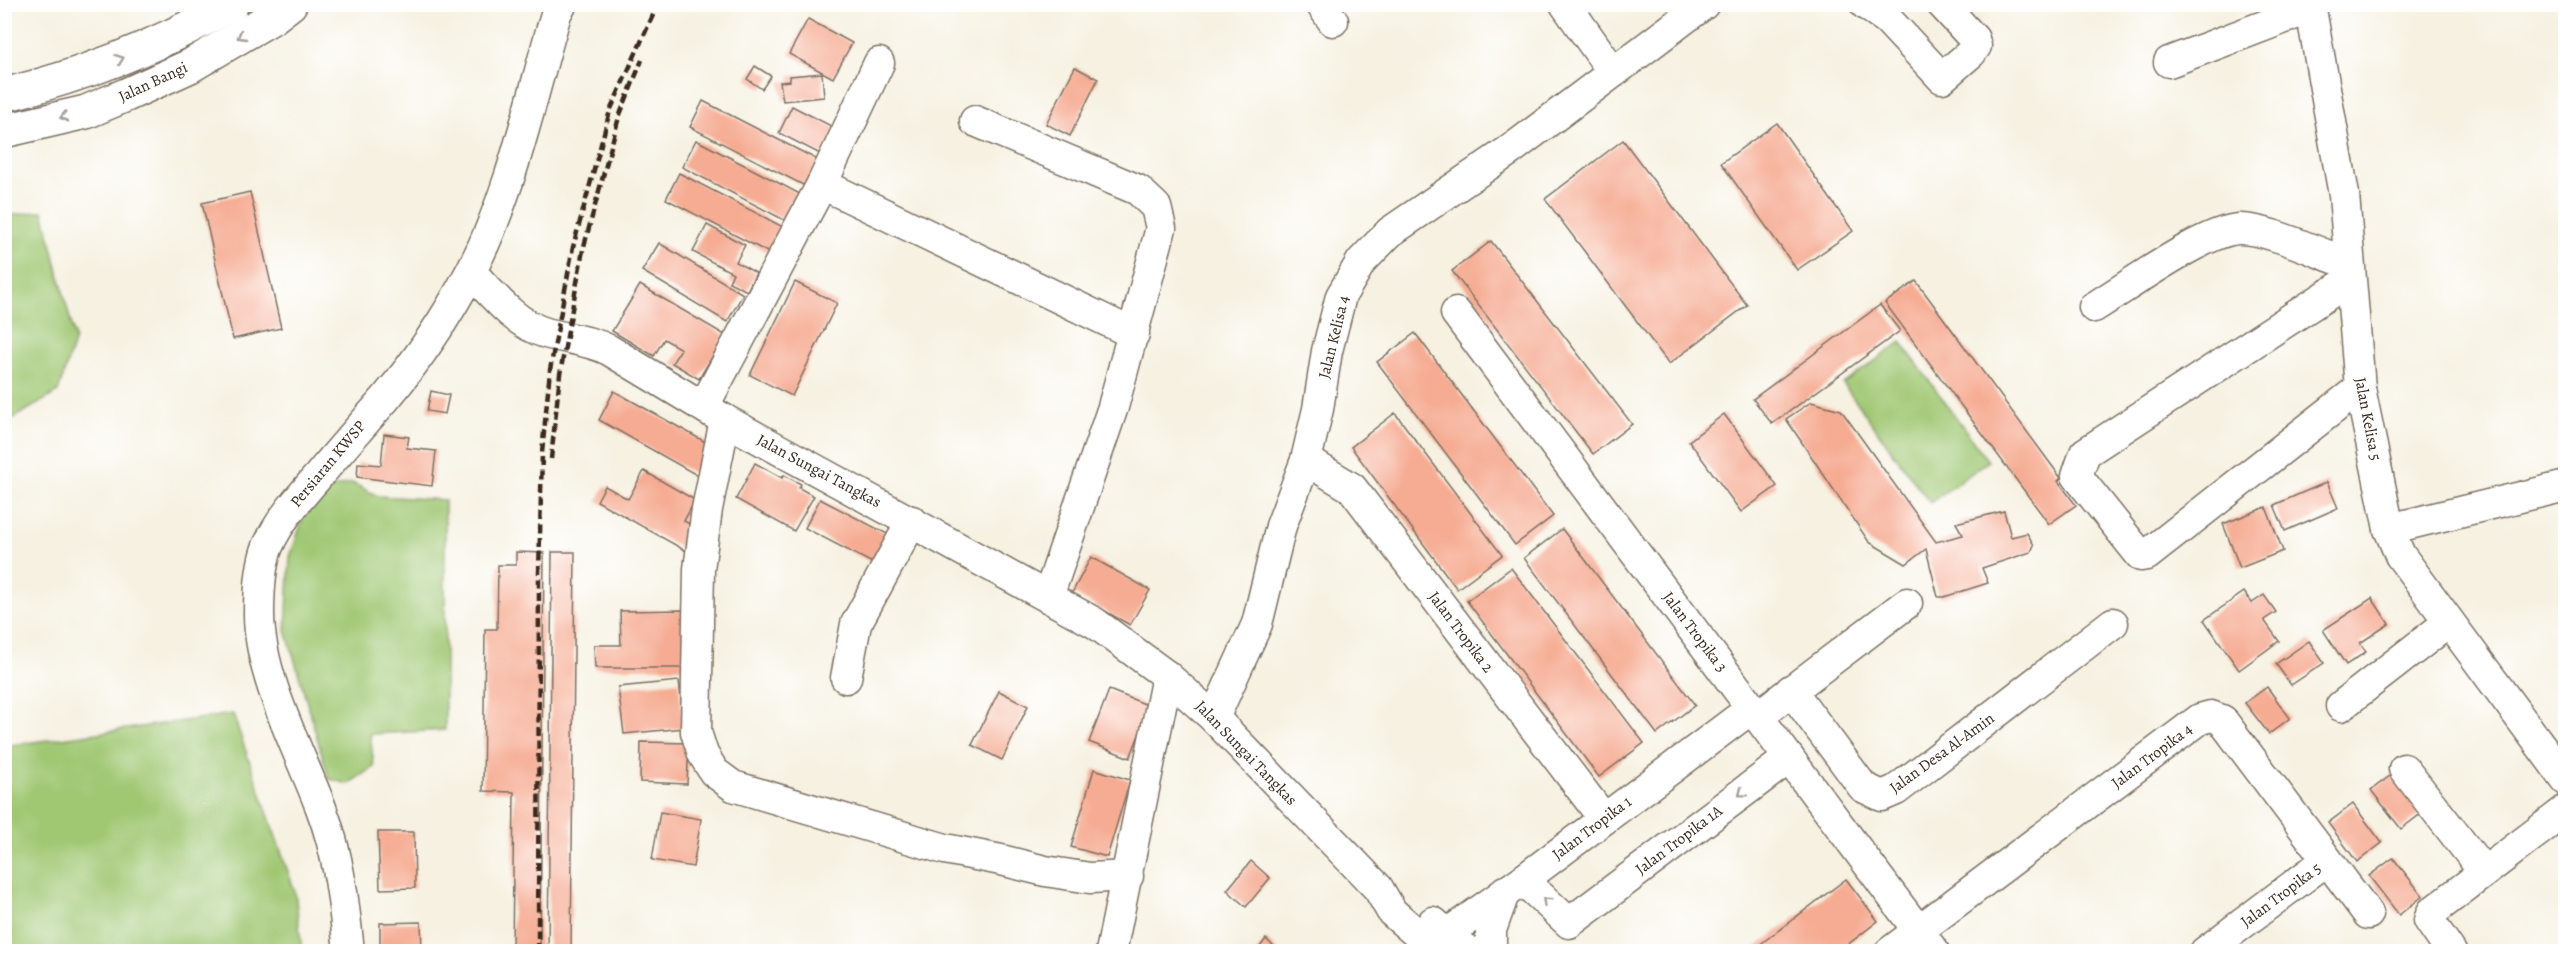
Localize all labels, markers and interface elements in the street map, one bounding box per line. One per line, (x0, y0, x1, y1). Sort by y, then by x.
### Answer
one-way arrow (237, 29, 247, 41)
one-way arrow (114, 54, 125, 66)
street label: Jalan Bangi (115, 56, 191, 108)
one-way arrow (59, 109, 69, 122)
street label: Jalan Kelisa 4 (1313, 293, 1355, 381)
street label: Jalan Kelisa 5 (2349, 375, 2387, 463)
street label: Persiaran KWSP (285, 416, 371, 512)
street label: Jalan Sungai Tangkas (753, 429, 885, 513)
street label: Jalan Tropika 2 (1423, 587, 1499, 677)
street label: Jalan Tropika 3 (1657, 587, 1733, 677)
street label: Jalan Sungai Tangkas (1190, 696, 1302, 810)
street label: Jalan Desa Al-Amin (1885, 707, 1999, 799)
street label: Jalan Tropika 4 (2107, 718, 2197, 794)
one-way arrow (1738, 786, 1749, 797)
street label: Jalan Tropika 1 (1548, 790, 1637, 865)
street label: Jalan Tropika 1A (1631, 800, 1728, 880)
street label: Jalan Tropika 5 (2236, 857, 2326, 933)
one-way arrow (1542, 897, 1553, 908)

